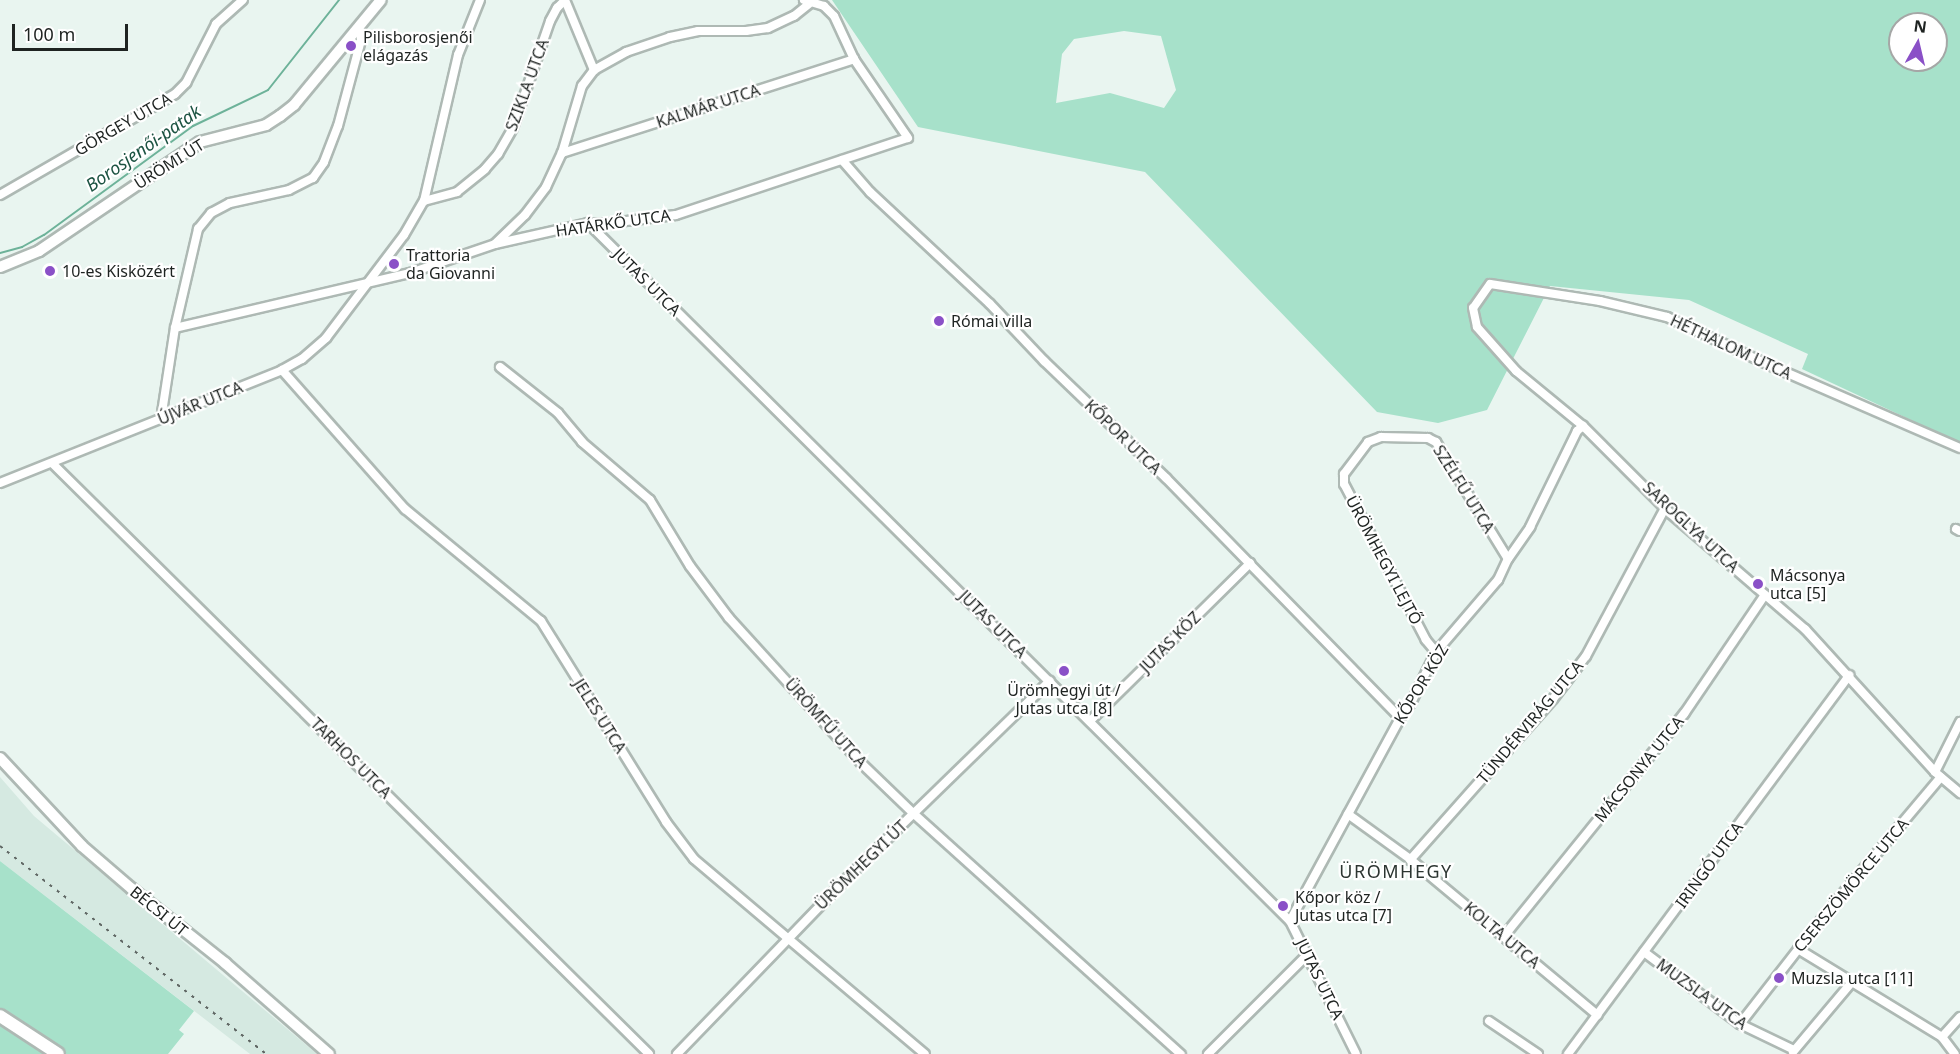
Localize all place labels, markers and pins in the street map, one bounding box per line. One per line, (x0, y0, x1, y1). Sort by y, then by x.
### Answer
place label: Pilisborosjenői elágazás (363, 27, 473, 65)
marker: Pilisborosjenői elágazás (344, 39, 358, 53)
place label: Trattoria da Giovanni (406, 245, 495, 283)
marker: Trattoria da Giovanni (387, 257, 401, 271)
place label: 10-es Kisközért (62, 261, 175, 281)
marker: 10-es Kisközért (43, 264, 57, 278)
place label: Római villa (951, 311, 1032, 331)
marker: Római villa (932, 314, 946, 328)
place label: Mácsonya utca [5] (1770, 565, 1846, 603)
marker: Mácsonya utca [5] (1751, 577, 1765, 591)
marker: Ürömhegyi út / Jutas utca [8] (1057, 664, 1071, 678)
place label: Ürömhegyi út / Jutas utca [8] (1007, 680, 1121, 718)
place label: Kőpor köz / Jutas utca [7] (1295, 887, 1392, 925)
marker: Kőpor köz / Jutas utca [7] (1276, 899, 1290, 913)
place label: Muzsla utca [11] (1791, 968, 1913, 988)
marker: Muzsla utca [11] (1772, 971, 1786, 985)

